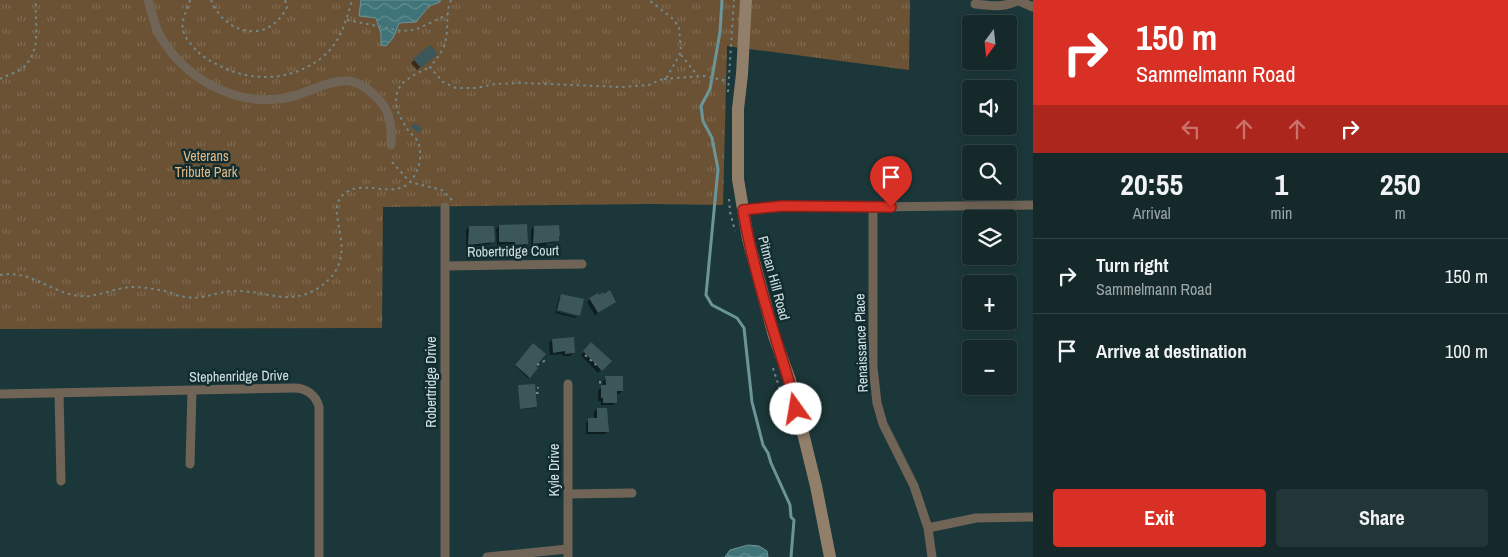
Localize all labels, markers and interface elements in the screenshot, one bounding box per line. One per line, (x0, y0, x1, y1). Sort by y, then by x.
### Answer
text: 150 m (1136, 14, 1217, 61)
north arrow (962, 15, 1018, 70)
map controls (962, 15, 1017, 395)
icon: right (1053, 20, 1118, 85)
text: Sammelmann Road (1136, 59, 1295, 89)
button: sound (962, 80, 1017, 135)
icon: left (1177, 115, 1205, 143)
icon: ahead (1230, 115, 1258, 143)
icon: ahead (1283, 115, 1311, 143)
icon: right (1336, 115, 1364, 143)
button: search (962, 145, 1017, 200)
park label: Veterans Tribute Park (175, 147, 238, 181)
pin (870, 156, 912, 207)
icon: arrive (877, 163, 905, 191)
text: 20:55 (1120, 164, 1183, 204)
text: 1 (1275, 164, 1288, 204)
text: 250 (1380, 164, 1421, 204)
text: Arrival (1133, 202, 1171, 224)
text: min (1270, 202, 1292, 224)
text: m (1395, 202, 1406, 224)
button: layers (962, 210, 1017, 265)
street label: Pitman Hill Road (754, 234, 794, 322)
street label: Robertridge Court (467, 241, 559, 261)
text: Turn right (1096, 252, 1168, 278)
icon: right (1053, 262, 1081, 290)
text: 150 m (1445, 263, 1488, 289)
button: + (962, 275, 1017, 330)
text: Sammelmann Road (1096, 278, 1212, 300)
street label: Renaissance Place (850, 293, 872, 393)
street label: Robertridge Drive (422, 336, 440, 428)
icon: arrive (1053, 337, 1081, 365)
text: Arrive at destination (1096, 338, 1247, 364)
text: 100 m (1445, 338, 1488, 364)
button: − (962, 340, 1017, 395)
street label: Stephenridge Drive (189, 366, 289, 386)
position arrow (769, 382, 821, 434)
street label: Kyle Drive (545, 444, 563, 496)
button: Exit (1053, 489, 1266, 547)
button: Share (1276, 489, 1488, 547)

